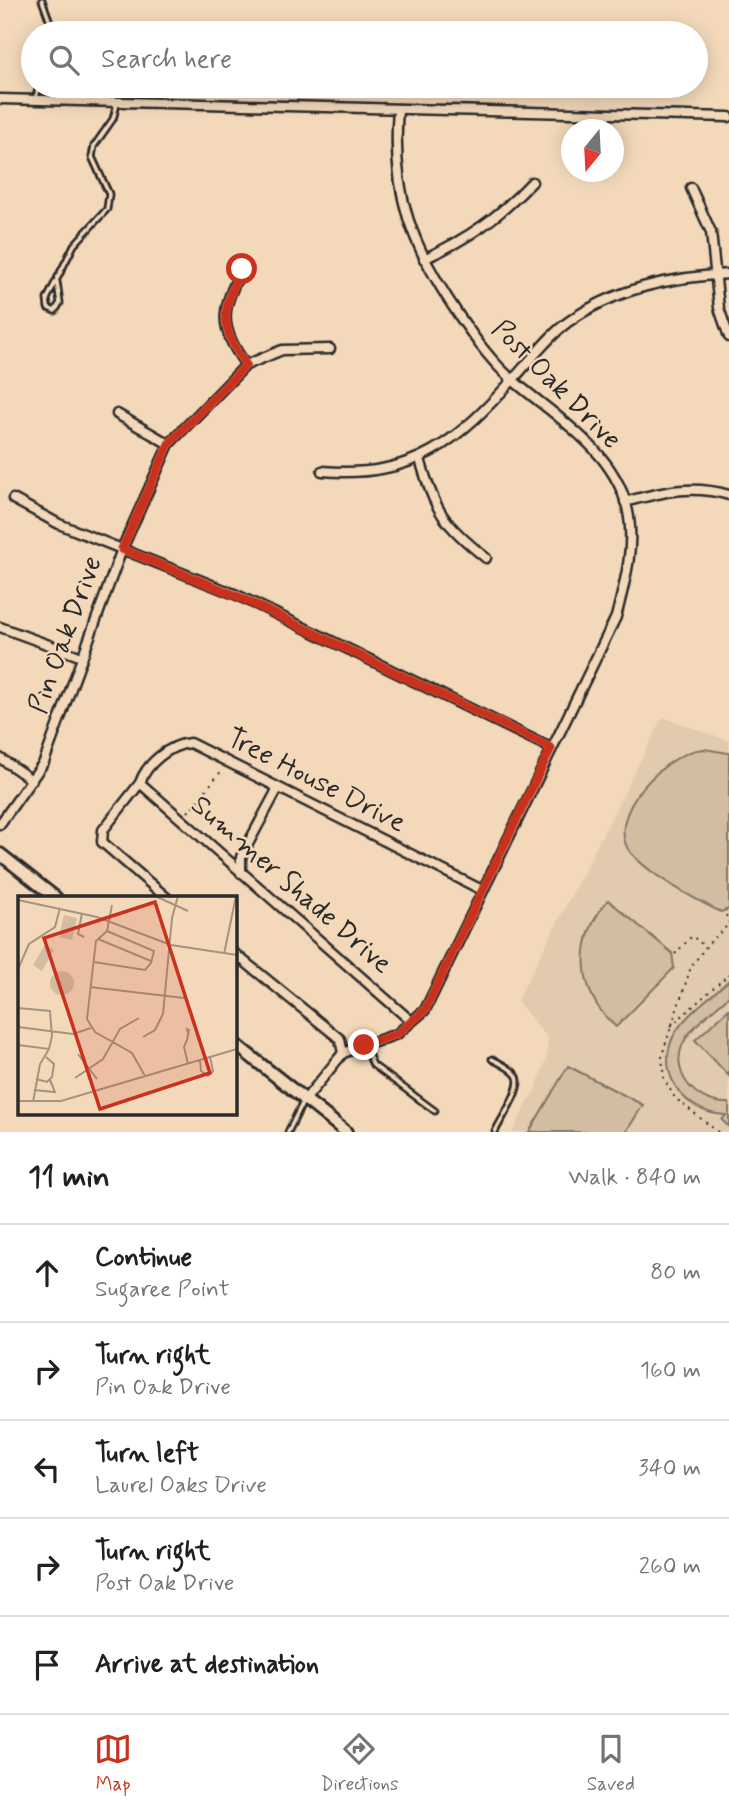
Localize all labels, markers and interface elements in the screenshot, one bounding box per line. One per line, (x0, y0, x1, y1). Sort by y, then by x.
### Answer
search box (21, 21, 708, 98)
icon: search (45, 41, 83, 79)
text: Search here (101, 43, 232, 77)
north arrow (561, 119, 624, 182)
route start (226, 253, 257, 284)
street label: Post Oak Drive (483, 312, 629, 458)
street label: Pin Oak Drive (20, 551, 112, 719)
street label: Tree House Drive (220, 720, 412, 842)
street label: Summer Shade Drive (183, 787, 399, 983)
inset map (18, 896, 236, 1114)
route end (348, 1029, 379, 1060)
text: 11 min (28, 1158, 110, 1197)
text: Walk · 840 m (568, 1163, 701, 1193)
text: Continue (95, 1241, 192, 1275)
icon: ahead (28, 1254, 66, 1292)
text: 80 m (650, 1258, 701, 1288)
text: Sugaree Point (95, 1275, 230, 1305)
text: Turn right (95, 1339, 211, 1373)
icon: right (28, 1352, 66, 1390)
text: 160 m (640, 1356, 701, 1386)
text: Pin Oak Drive (95, 1373, 231, 1403)
text: Turn left (95, 1437, 199, 1471)
icon: left (28, 1450, 66, 1488)
text: 340 m (638, 1454, 701, 1484)
text: Laurel Oaks Drive (95, 1471, 267, 1501)
text: Turn right (95, 1535, 211, 1569)
icon: right (28, 1548, 66, 1586)
text: 260 m (639, 1552, 701, 1582)
text: Post Oak Drive (95, 1569, 234, 1599)
icon: arrive (28, 1646, 66, 1684)
text: Arrive at destination (95, 1648, 319, 1682)
tab: Map (94, 1730, 132, 1797)
tab: Directions (320, 1730, 399, 1797)
tab: Saved (587, 1730, 635, 1797)

